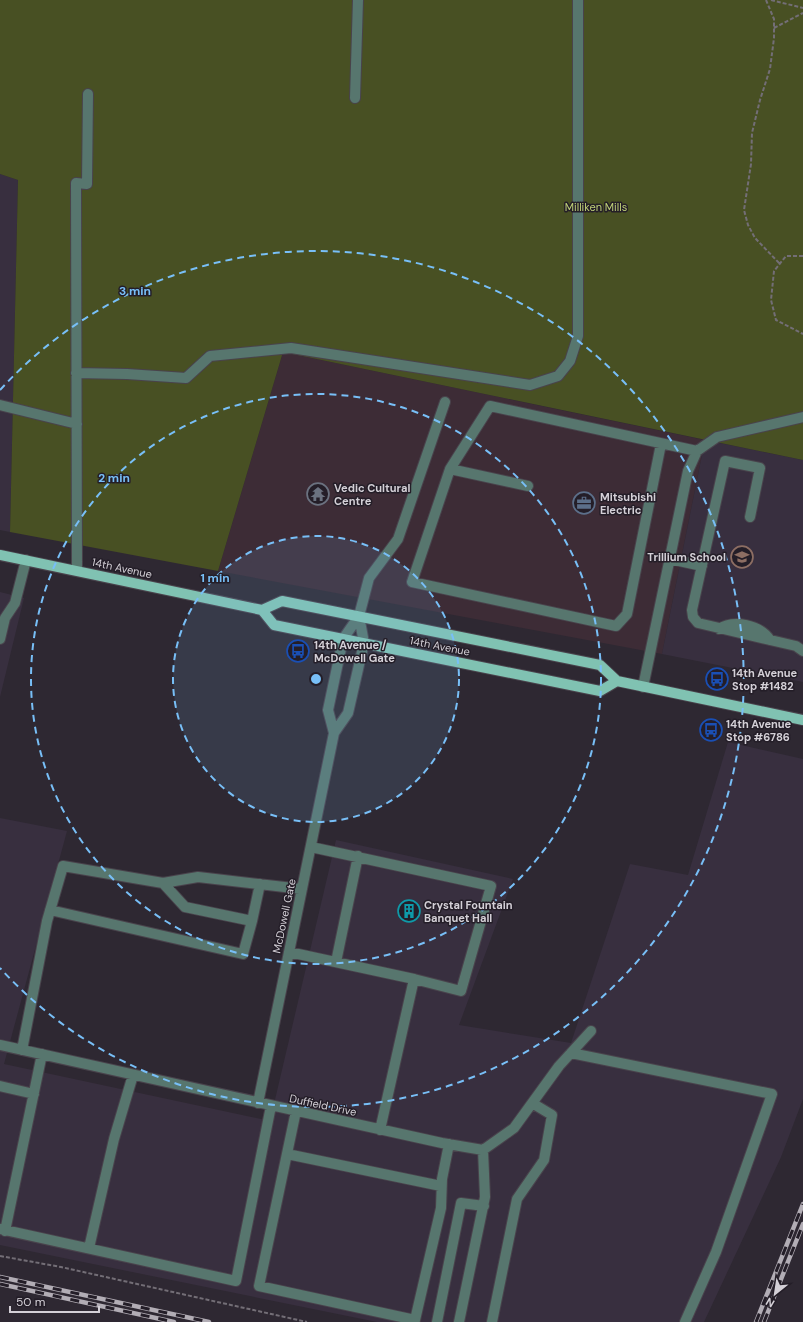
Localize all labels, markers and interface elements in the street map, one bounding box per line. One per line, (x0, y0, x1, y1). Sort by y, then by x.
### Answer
park label: Milliken Mills (565, 200, 627, 214)
text: 3 min (119, 283, 151, 299)
text: 2 min (98, 470, 130, 486)
temple icon: Vedic Cultural Centre (305, 481, 331, 507)
place label: Vedic Cultural Centre (334, 481, 411, 508)
office icon: Mitsubishi Electric (571, 490, 597, 516)
place label: Mitsubishi Electric (600, 490, 656, 517)
school or university icon: Trillium School (729, 544, 755, 570)
place label: Trillium School (647, 550, 726, 564)
street label: 14th Avenue (91, 555, 153, 581)
text: 1 min (200, 570, 230, 586)
street label: 14th Avenue (409, 633, 471, 659)
bus stop icon: 14th Avenue / McDowell Gate (285, 638, 311, 664)
place label: 14th Avenue / McDowell Gate (314, 638, 395, 665)
bus stop icon: 14th Avenue Stop #1482 (704, 666, 730, 692)
place label: 14th Avenue Stop #1482 (732, 666, 798, 693)
centre of rings (309, 672, 323, 686)
bus stop icon: 14th Avenue Stop #6786 (698, 717, 724, 743)
place label: 14th Avenue Stop #6786 (726, 717, 792, 744)
street label: McDowell Gate (269, 877, 299, 955)
building icon: Crystal Fountain Banquet Hall (396, 898, 422, 924)
place label: Crystal Fountain Banquet Hall (424, 898, 513, 925)
street label: Duffield Drive (288, 1091, 358, 1119)
north arrow (755, 1274, 795, 1314)
scale bar (10, 1288, 99, 1314)
text: 50 m (16, 1294, 45, 1310)
text: N (763, 1295, 777, 1311)

